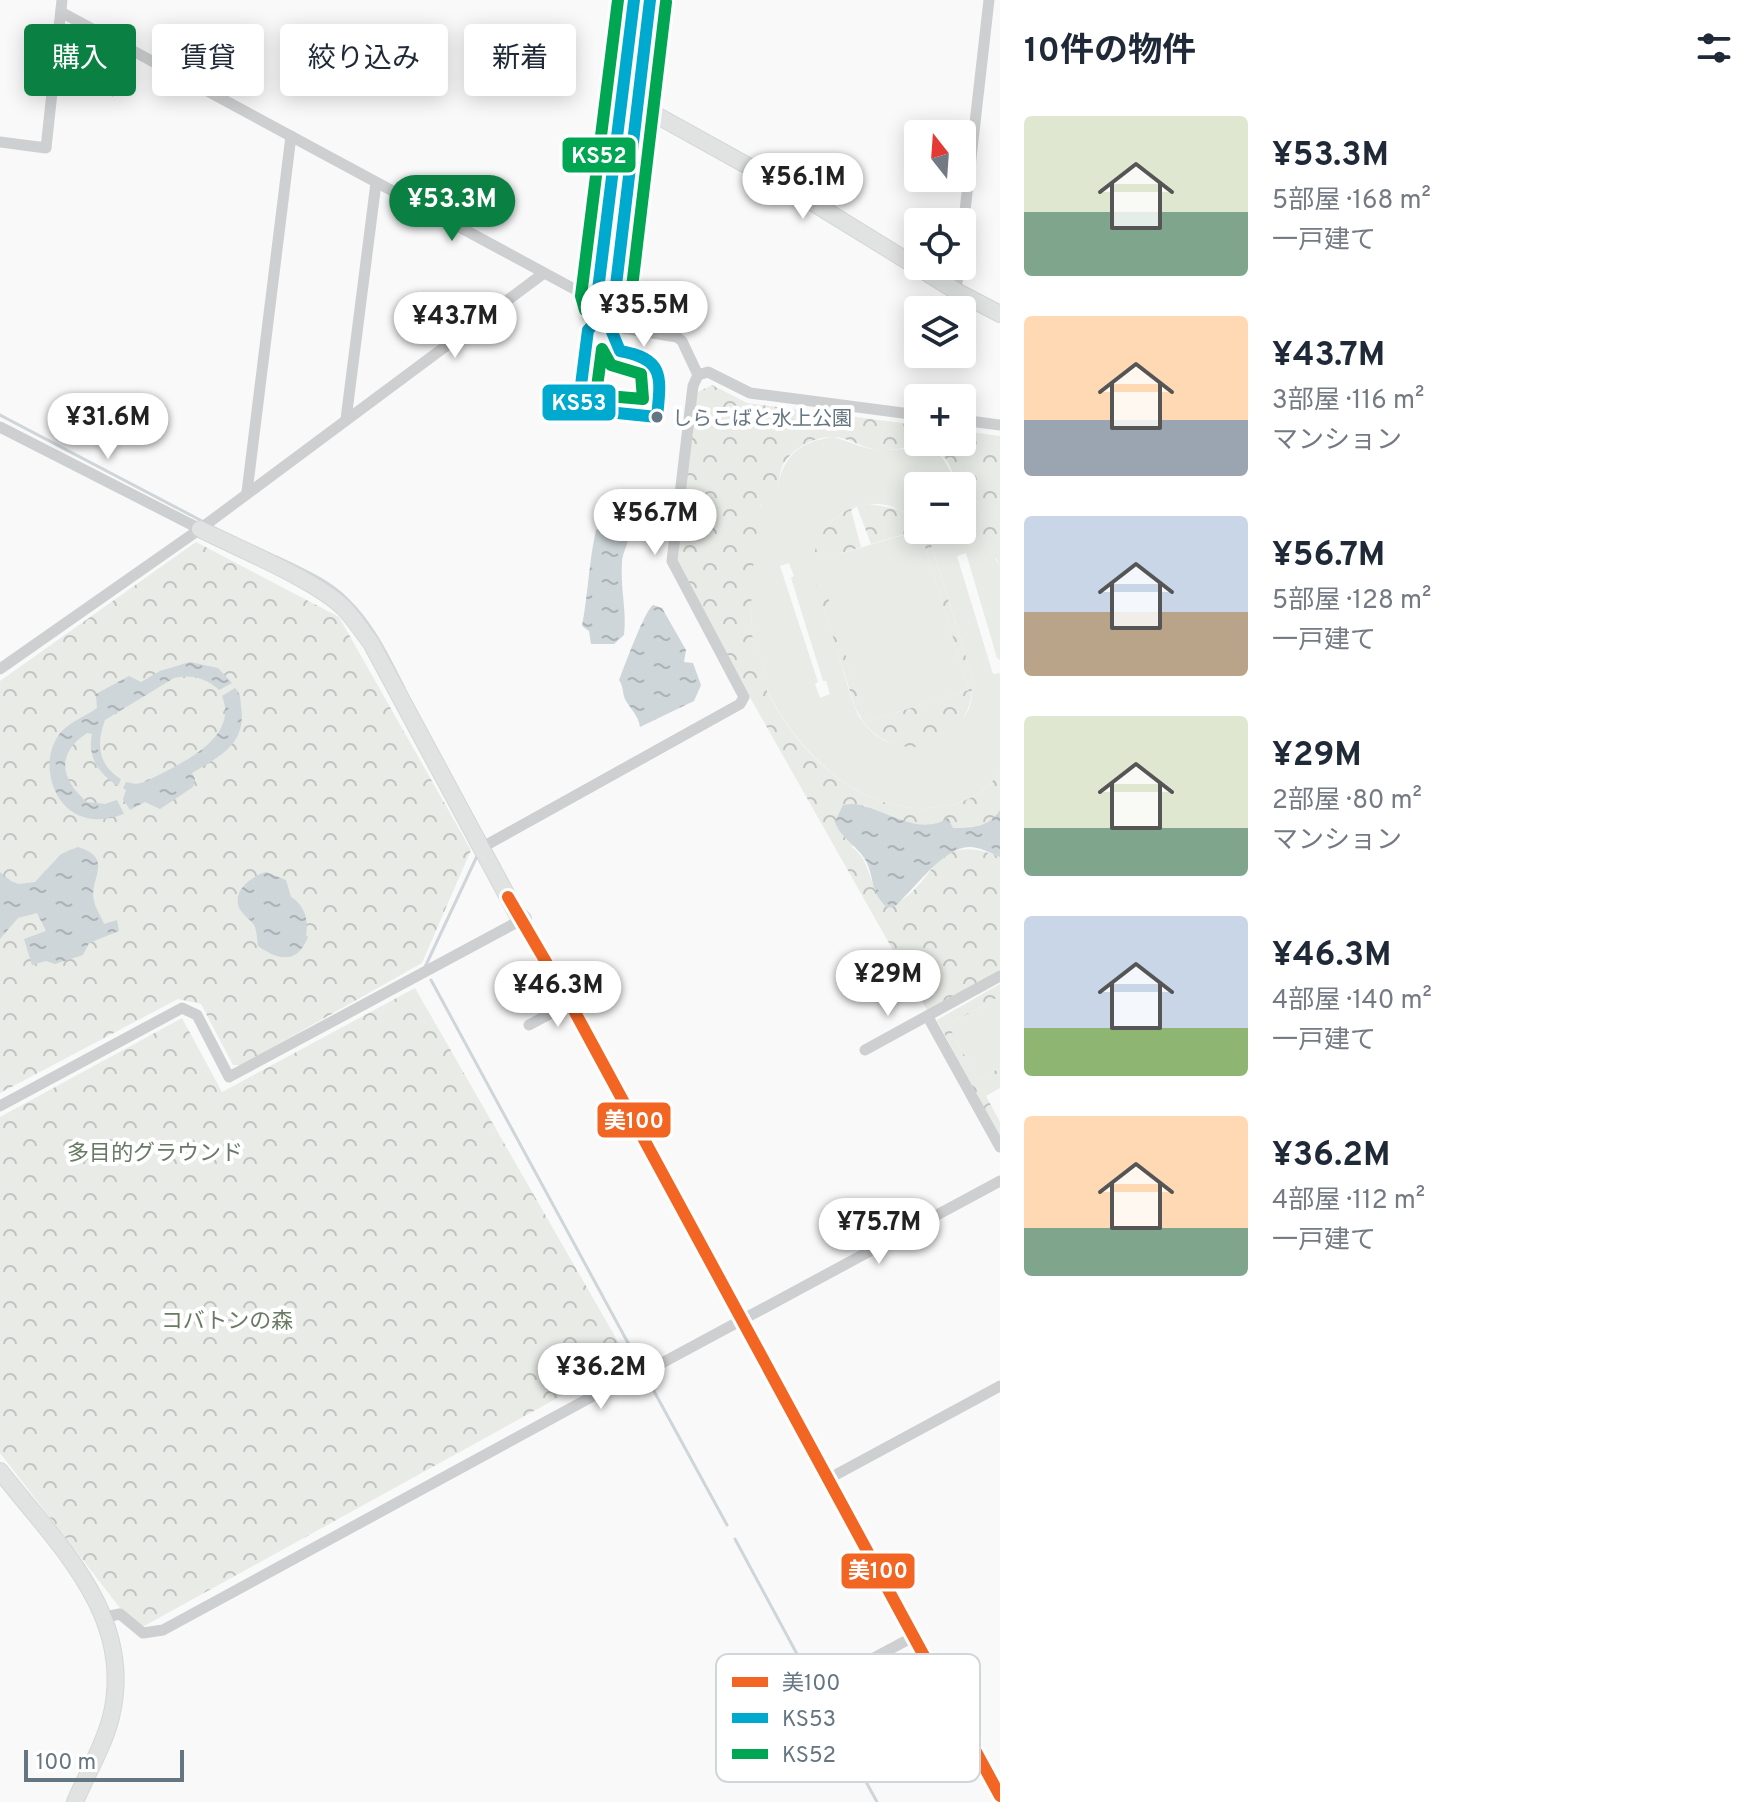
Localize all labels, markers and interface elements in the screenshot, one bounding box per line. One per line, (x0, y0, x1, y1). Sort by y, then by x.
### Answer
chip: 購入 (24, 24, 136, 96)
chip: 賃貸 (152, 24, 264, 96)
chip: 絞り込み (280, 24, 448, 96)
chip: 新着 (464, 24, 576, 96)
icon: filters (1692, 26, 1736, 70)
text: 10件の物件 (1024, 31, 1196, 74)
north arrow (904, 120, 976, 192)
map controls (904, 120, 976, 544)
text: ¥53.3M (1272, 135, 1389, 178)
line badge: KS52 (561, 136, 637, 174)
text: KS52 (571, 144, 627, 171)
icon: home (1088, 148, 1184, 244)
pin: ¥56.1M (738, 153, 868, 221)
text: ¥56.1M (760, 162, 846, 195)
pin: ¥53.3M (387, 175, 517, 243)
text: ¥53.3M (407, 184, 497, 217)
text: 5部屋 · 168 m² (1272, 185, 1431, 218)
button: locate (904, 208, 976, 280)
text: 一戸建て (1272, 225, 1376, 258)
pin: ¥35.5M (579, 281, 709, 349)
text: ¥35.5M (599, 290, 689, 323)
pin: ¥43.7M (390, 292, 520, 360)
button: layers (904, 296, 976, 368)
text: ¥43.7M (412, 301, 498, 334)
text: ¥43.7M (1272, 335, 1385, 378)
icon: home (1088, 348, 1184, 444)
line badge: KS53 (541, 383, 617, 422)
button: + (904, 384, 976, 456)
text: 3部屋 · 116 m² (1272, 385, 1424, 418)
text: KS53 (551, 391, 607, 418)
pin: ¥31.6M (43, 393, 173, 461)
text: ¥31.6M (65, 402, 151, 435)
place label: しらこばと水上公園 (672, 407, 852, 433)
marker: しらこばと水上公園 (649, 409, 665, 425)
text: マンション (1272, 425, 1402, 458)
button: − (904, 472, 976, 544)
pin: ¥56.7M (590, 489, 720, 557)
text: ¥56.7M (612, 498, 698, 531)
text: ¥56.7M (1272, 535, 1385, 578)
icon: home (1088, 548, 1184, 644)
text: 5部屋 · 128 m² (1272, 585, 1431, 618)
text: 一戸建て (1272, 625, 1376, 658)
text: ¥29M (1272, 735, 1362, 778)
icon: home (1088, 748, 1184, 844)
text: 2部屋 · 80 m² (1272, 785, 1422, 818)
text: マンション (1272, 825, 1402, 858)
text: ¥46.3M (1272, 935, 1391, 978)
icon: home (1088, 948, 1184, 1044)
pin: ¥29M (841, 950, 935, 1018)
text: ¥29M (854, 959, 922, 992)
pin: ¥46.3M (493, 961, 623, 1029)
text: ¥46.3M (512, 970, 604, 1003)
text: 4部屋 · 140 m² (1272, 985, 1432, 1018)
text: 一戸建て (1272, 1025, 1376, 1058)
line badge: 美100 (596, 1101, 672, 1139)
text: 美100 (604, 1109, 664, 1136)
text: ¥36.2M (1272, 1135, 1391, 1178)
park label: 多目的グラウンド (67, 1141, 243, 1168)
icon: home (1088, 1148, 1184, 1244)
text: 4部屋 · 112 m² (1272, 1185, 1425, 1218)
pin: ¥75.7M (814, 1198, 944, 1266)
text: ¥75.7M (837, 1207, 921, 1240)
text: 一戸建て (1272, 1225, 1376, 1258)
park label: コバトンの森 (161, 1309, 293, 1336)
pin: ¥36.2M (536, 1343, 666, 1411)
text: ¥36.2M (556, 1352, 646, 1385)
line badge: 美100 (840, 1552, 916, 1590)
text: 美100 (848, 1559, 908, 1586)
legend (716, 1654, 980, 1782)
text: 美100 (782, 1671, 840, 1698)
text: KS53 (782, 1707, 836, 1734)
text: KS52 (782, 1743, 836, 1770)
scale bar (24, 1746, 184, 1782)
text: 100 m (36, 1750, 96, 1777)

